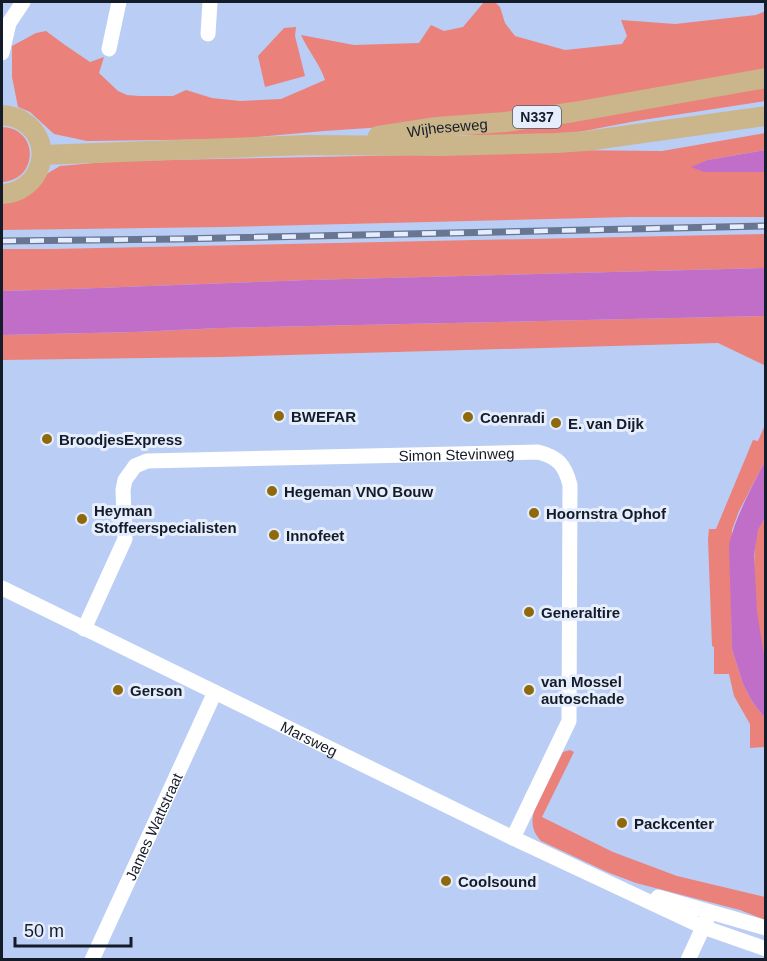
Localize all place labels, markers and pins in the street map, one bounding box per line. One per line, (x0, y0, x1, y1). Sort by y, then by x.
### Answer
place label: BWEFAR (291, 408, 356, 425)
marker: BWEFAR (272, 409, 286, 423)
place label: Coenradi (480, 409, 545, 426)
marker: Coenradi (461, 410, 475, 424)
place label: E. van Dijk (568, 415, 645, 432)
marker: E. van Dijk (549, 416, 563, 430)
place label: BroodjesExpress (59, 431, 182, 448)
marker: BroodjesExpress (40, 432, 54, 446)
place label: Hegeman VNO Bouw (284, 483, 434, 500)
marker: Hegeman VNO Bouw (265, 484, 279, 498)
place label: Heyman Stoffeerspecialisten (94, 502, 237, 536)
place label: Hoornstra Ophof (546, 505, 667, 522)
marker: Hoornstra Ophof (527, 506, 541, 520)
marker: Heyman Stoffeerspecialisten (75, 512, 89, 526)
place label: Innofeet (286, 527, 344, 544)
marker: Innofeet (267, 528, 281, 542)
place label: Generaltire (541, 604, 620, 621)
marker: Generaltire (522, 605, 536, 619)
place label: van Mossel autoschade (541, 673, 624, 707)
place label: Gerson (130, 682, 183, 699)
marker: Gerson (111, 683, 125, 697)
marker: van Mossel autoschade (522, 683, 536, 697)
place label: Packcenter (634, 815, 714, 832)
marker: Packcenter (615, 816, 629, 830)
place label: Coolsound (458, 873, 536, 890)
marker: Coolsound (439, 874, 453, 888)

